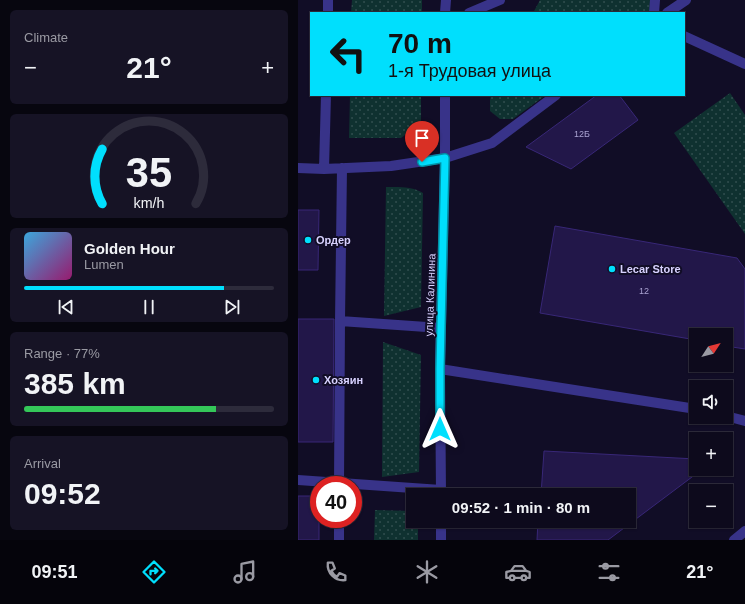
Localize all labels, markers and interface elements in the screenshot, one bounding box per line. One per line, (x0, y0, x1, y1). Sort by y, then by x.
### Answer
icon: left (322, 28, 374, 80)
text: 70 m (388, 28, 452, 59)
text: Climate (24, 30, 68, 45)
text: 21° (126, 51, 172, 84)
text: − (24, 55, 37, 80)
text: + (261, 55, 274, 80)
text: 1-я Трудовая улица (388, 61, 551, 81)
pin (405, 121, 439, 162)
icon: arrive (411, 127, 433, 149)
house number: 12Б (574, 129, 590, 139)
text: 35 (126, 149, 172, 196)
text: km/h (134, 195, 165, 211)
place label: Ордер (316, 234, 351, 246)
marker: Ордер (303, 235, 313, 245)
text: Golden Hour (84, 240, 175, 257)
street label: улица Калинина (423, 253, 437, 337)
text: Lumen (84, 257, 124, 272)
place label: Lecar Store (620, 263, 681, 275)
marker: Lecar Store (607, 264, 617, 274)
house number: 12 (639, 286, 649, 296)
icon: previous (55, 296, 77, 318)
icon: pause (138, 296, 160, 318)
icon: next (221, 296, 243, 318)
north arrow (689, 328, 733, 372)
map controls (689, 328, 733, 528)
text: Range · 77% (24, 346, 100, 361)
text: 385 km (24, 367, 126, 400)
place label: Хозяин (324, 374, 363, 386)
marker: Хозяин (311, 375, 321, 385)
button: sound (689, 380, 733, 424)
position arrow (419, 408, 461, 450)
button: + (689, 432, 733, 476)
text: Arrival (24, 456, 61, 471)
speed limit sign: 40 (310, 476, 362, 528)
text: 09:52 (24, 477, 101, 510)
button: − (689, 484, 733, 528)
text: 09:52 · 1 min · 80 m (452, 499, 590, 516)
icon: directions (140, 558, 168, 586)
icon: music (231, 558, 259, 586)
icon: phone (322, 558, 350, 586)
icon: climate (413, 558, 441, 586)
icon: car (504, 558, 532, 586)
icon: filters (595, 558, 623, 586)
text: 09:51 (31, 562, 78, 582)
text: 21° (686, 562, 713, 582)

